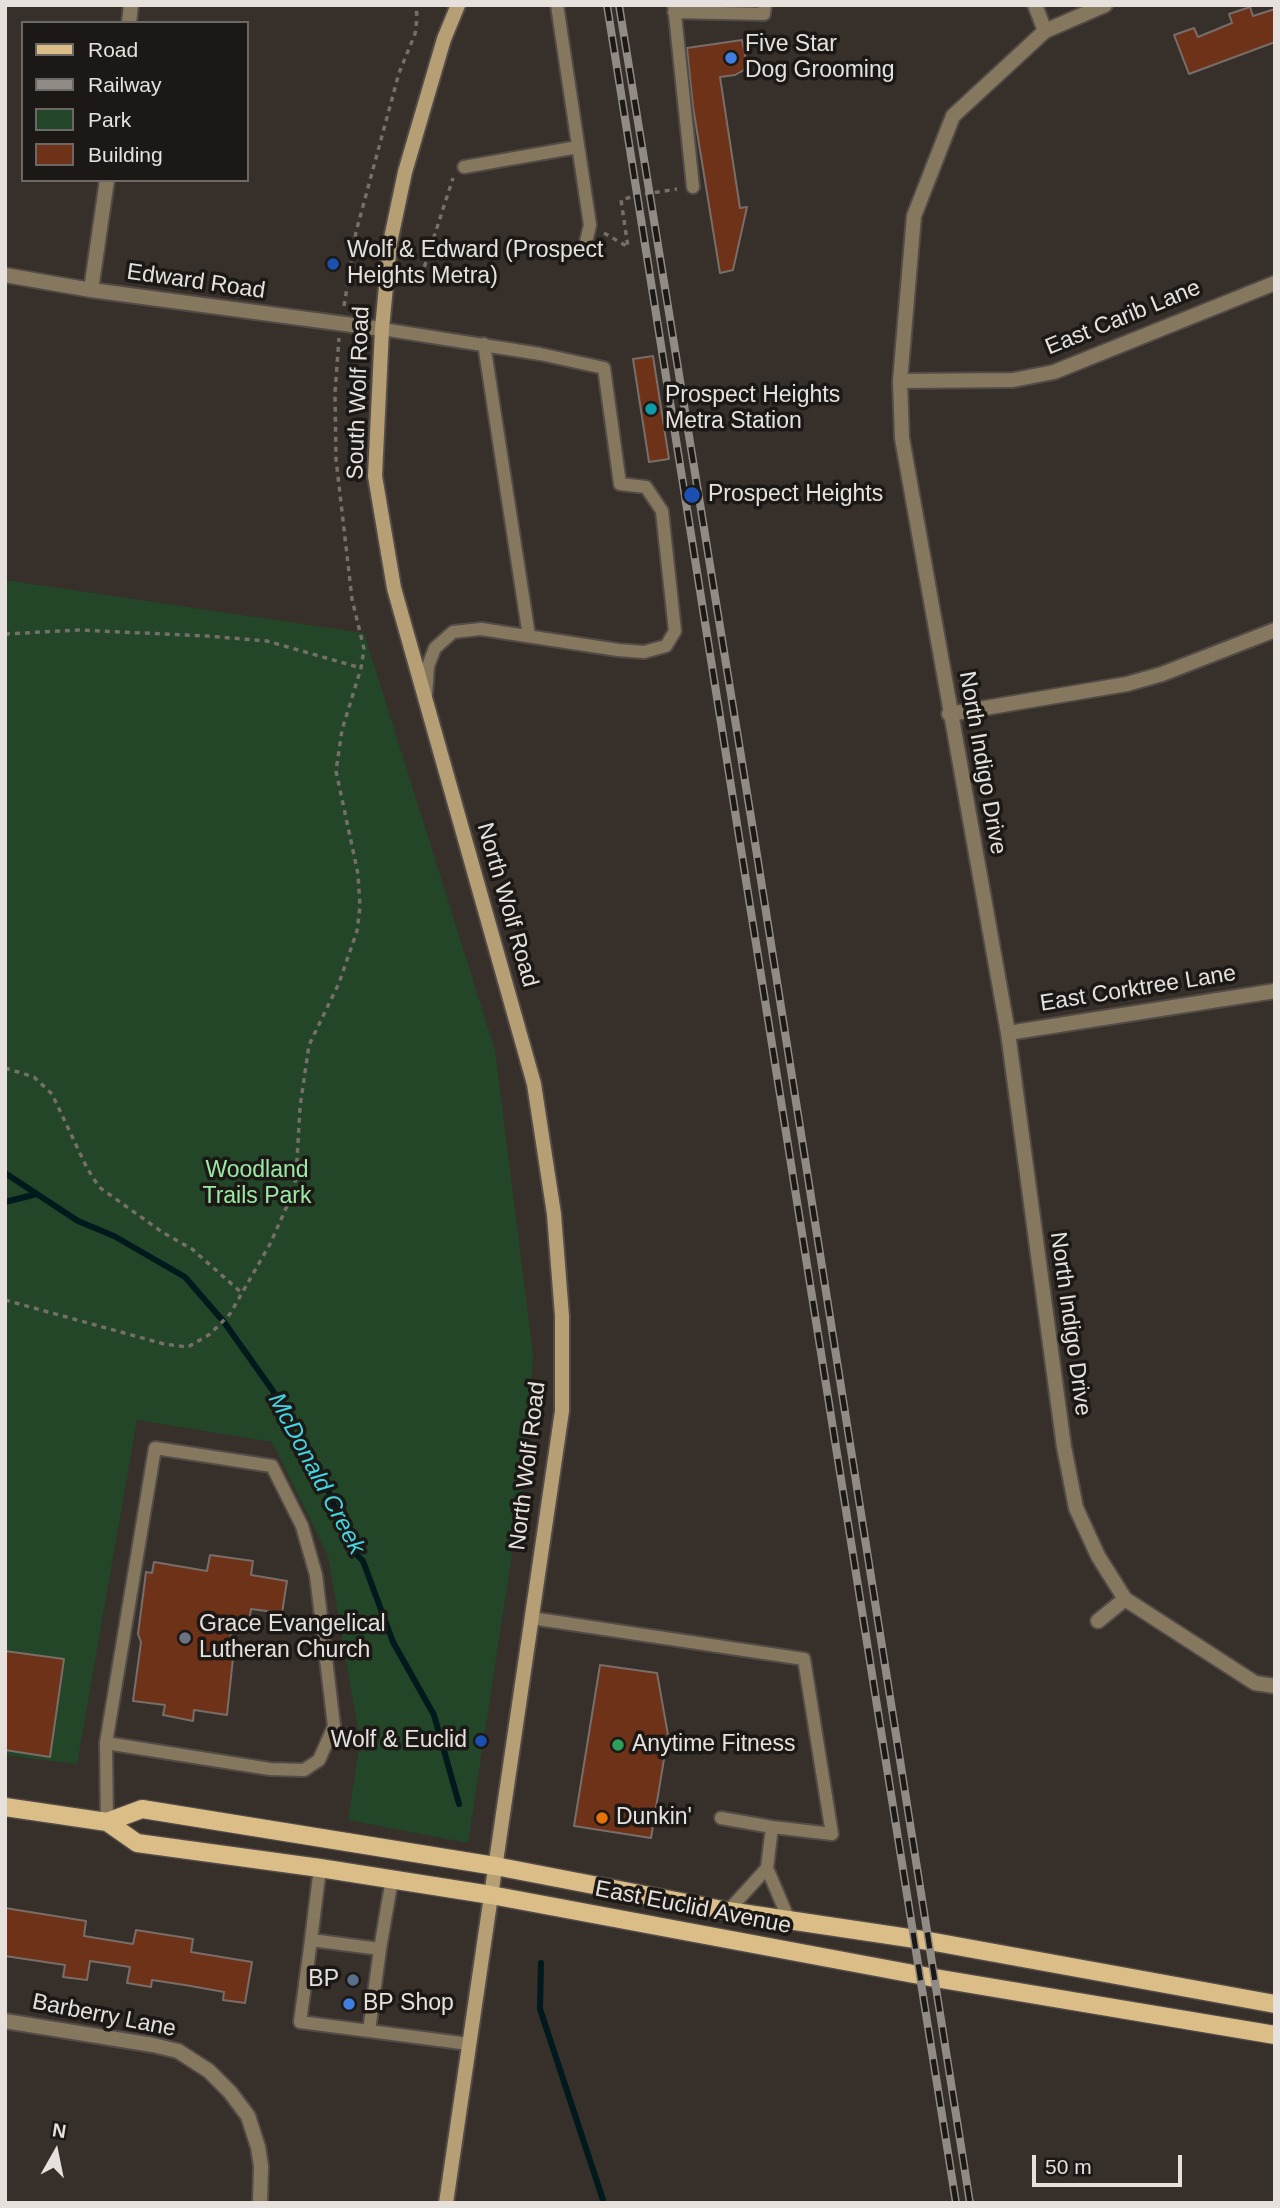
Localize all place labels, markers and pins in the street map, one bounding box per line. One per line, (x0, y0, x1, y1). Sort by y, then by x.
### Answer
place label: Five Star Dog Grooming (745, 31, 895, 85)
marker: Five Star Dog Grooming (723, 50, 739, 66)
place label: Wolf & Edward (Prospect Heights Metra) (347, 237, 604, 291)
marker: Wolf & Edward (Prospect Heights Metra) (325, 256, 341, 272)
place label: Prospect Heights Metra Station (665, 382, 840, 436)
marker: Prospect Heights Metra Station (643, 401, 659, 417)
place label: Prospect Heights (708, 481, 883, 509)
marker: Prospect Heights (682, 485, 702, 505)
place label: Grace Evangelical Lutheran Church (199, 1611, 386, 1665)
marker: Grace Evangelical Lutheran Church (177, 1630, 193, 1646)
place label: Wolf & Euclid (331, 1727, 467, 1755)
place label: Anytime Fitness (632, 1731, 796, 1759)
marker: Wolf & Euclid (473, 1733, 489, 1749)
marker: Anytime Fitness (610, 1737, 626, 1753)
place label: Dunkin' (616, 1804, 692, 1832)
marker: Dunkin' (594, 1810, 610, 1826)
place label: BP (308, 1966, 339, 1994)
marker: BP (345, 1972, 361, 1988)
place label: BP Shop (363, 1990, 454, 2018)
marker: BP Shop (341, 1996, 357, 2012)

